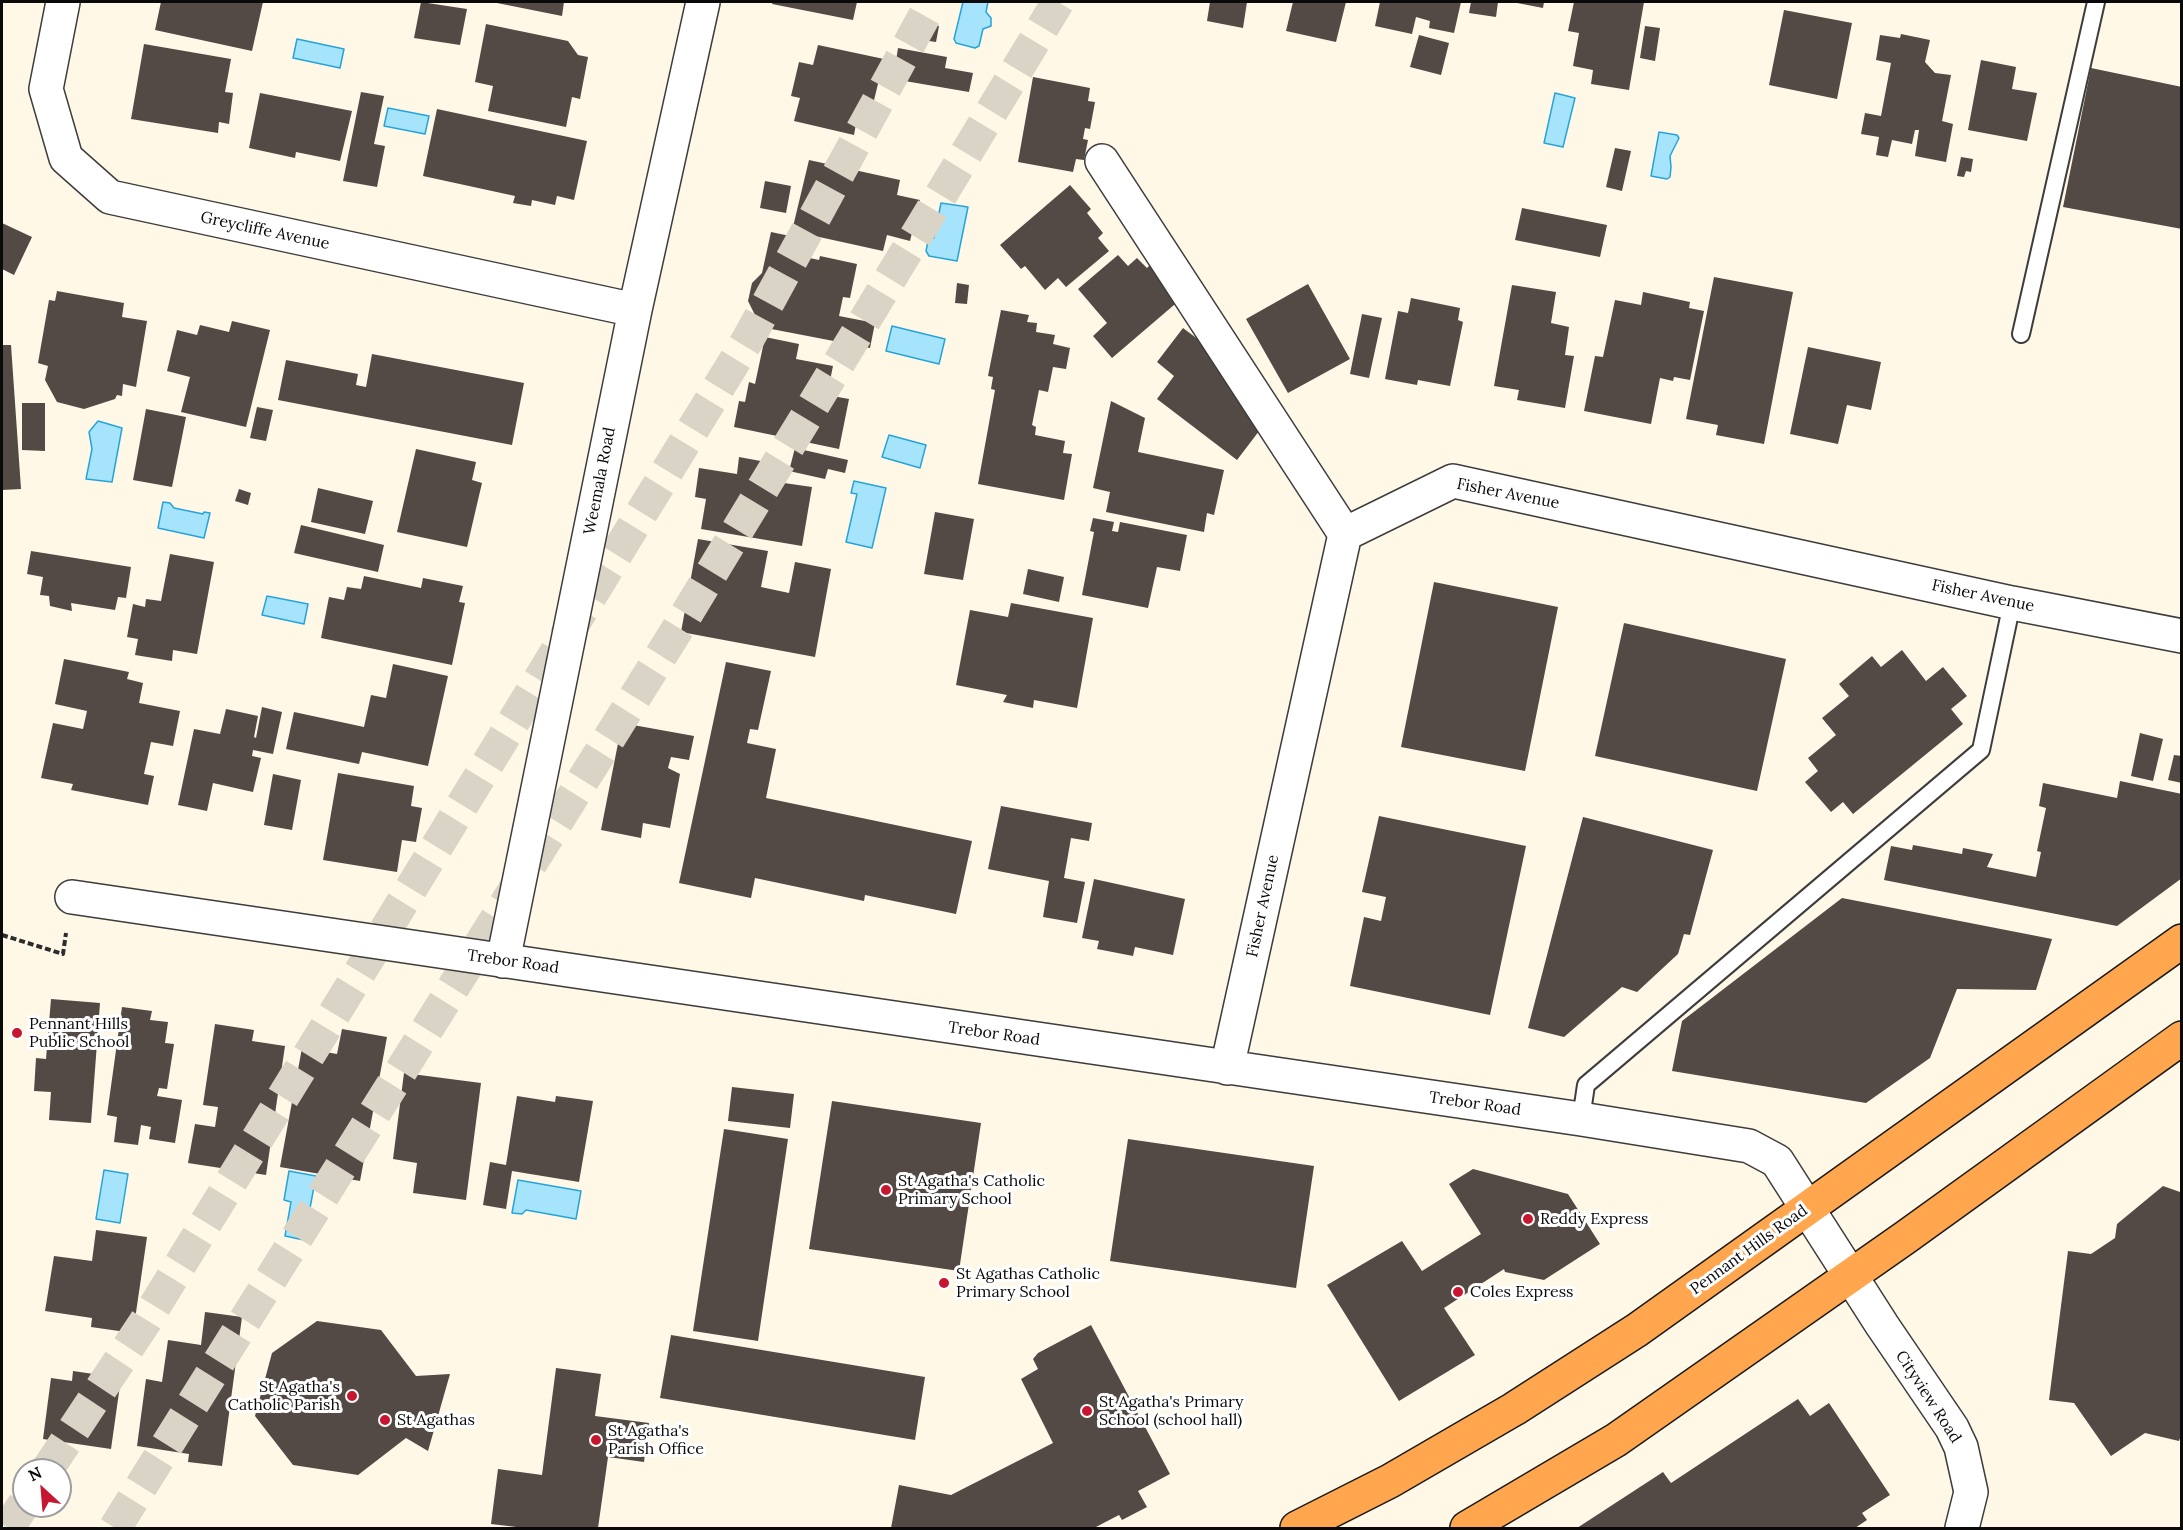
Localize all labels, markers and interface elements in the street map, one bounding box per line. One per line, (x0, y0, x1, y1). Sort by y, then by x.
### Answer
street label: Greycliffe Avenue (199, 208, 331, 254)
street label: Weemala Road (580, 426, 620, 536)
street label: Fisher Avenue (1455, 475, 1561, 513)
street label: Fisher Avenue (1930, 576, 2036, 616)
street label: Fisher Avenue (1243, 853, 1283, 959)
street label: Trebor Road (466, 946, 560, 978)
place label: Pennant Hills Public School (29, 1014, 129, 1052)
street label: Trebor Road (947, 1018, 1041, 1050)
marker: Pennant Hills Public School (10, 1026, 24, 1040)
street label: Trebor Road (1428, 1088, 1522, 1120)
place label: St Agatha's Catholic Primary School (898, 1171, 1045, 1209)
marker: St Agatha's Catholic Primary School (879, 1183, 893, 1197)
street label: Pennant Hills Road (1687, 1201, 1811, 1299)
place label: Reddy Express (1540, 1209, 1649, 1229)
marker: Reddy Express (1521, 1212, 1535, 1226)
place label: St Agathas Catholic Primary School (956, 1264, 1100, 1302)
marker: St Agathas Catholic Primary School (937, 1276, 951, 1290)
place label: Coles Express (1470, 1282, 1573, 1302)
marker: Coles Express (1451, 1285, 1465, 1299)
street label: Cityview Road (1891, 1347, 1965, 1447)
place label: St Agatha's Catholic Parish (228, 1377, 340, 1415)
marker: St Agatha's Catholic Parish (345, 1389, 359, 1403)
place label: St Agatha's Primary School (school hall) (1099, 1392, 1244, 1430)
marker: St Agatha's Primary School (school hall) (1080, 1404, 1094, 1418)
place label: St Agathas (397, 1410, 475, 1430)
marker: St Agathas (378, 1413, 392, 1427)
place label: St Agatha's Parish Office (608, 1421, 704, 1459)
marker: St Agatha's Parish Office (589, 1433, 603, 1447)
north arrow (12, 1458, 72, 1518)
text: N (25, 1462, 45, 1485)

